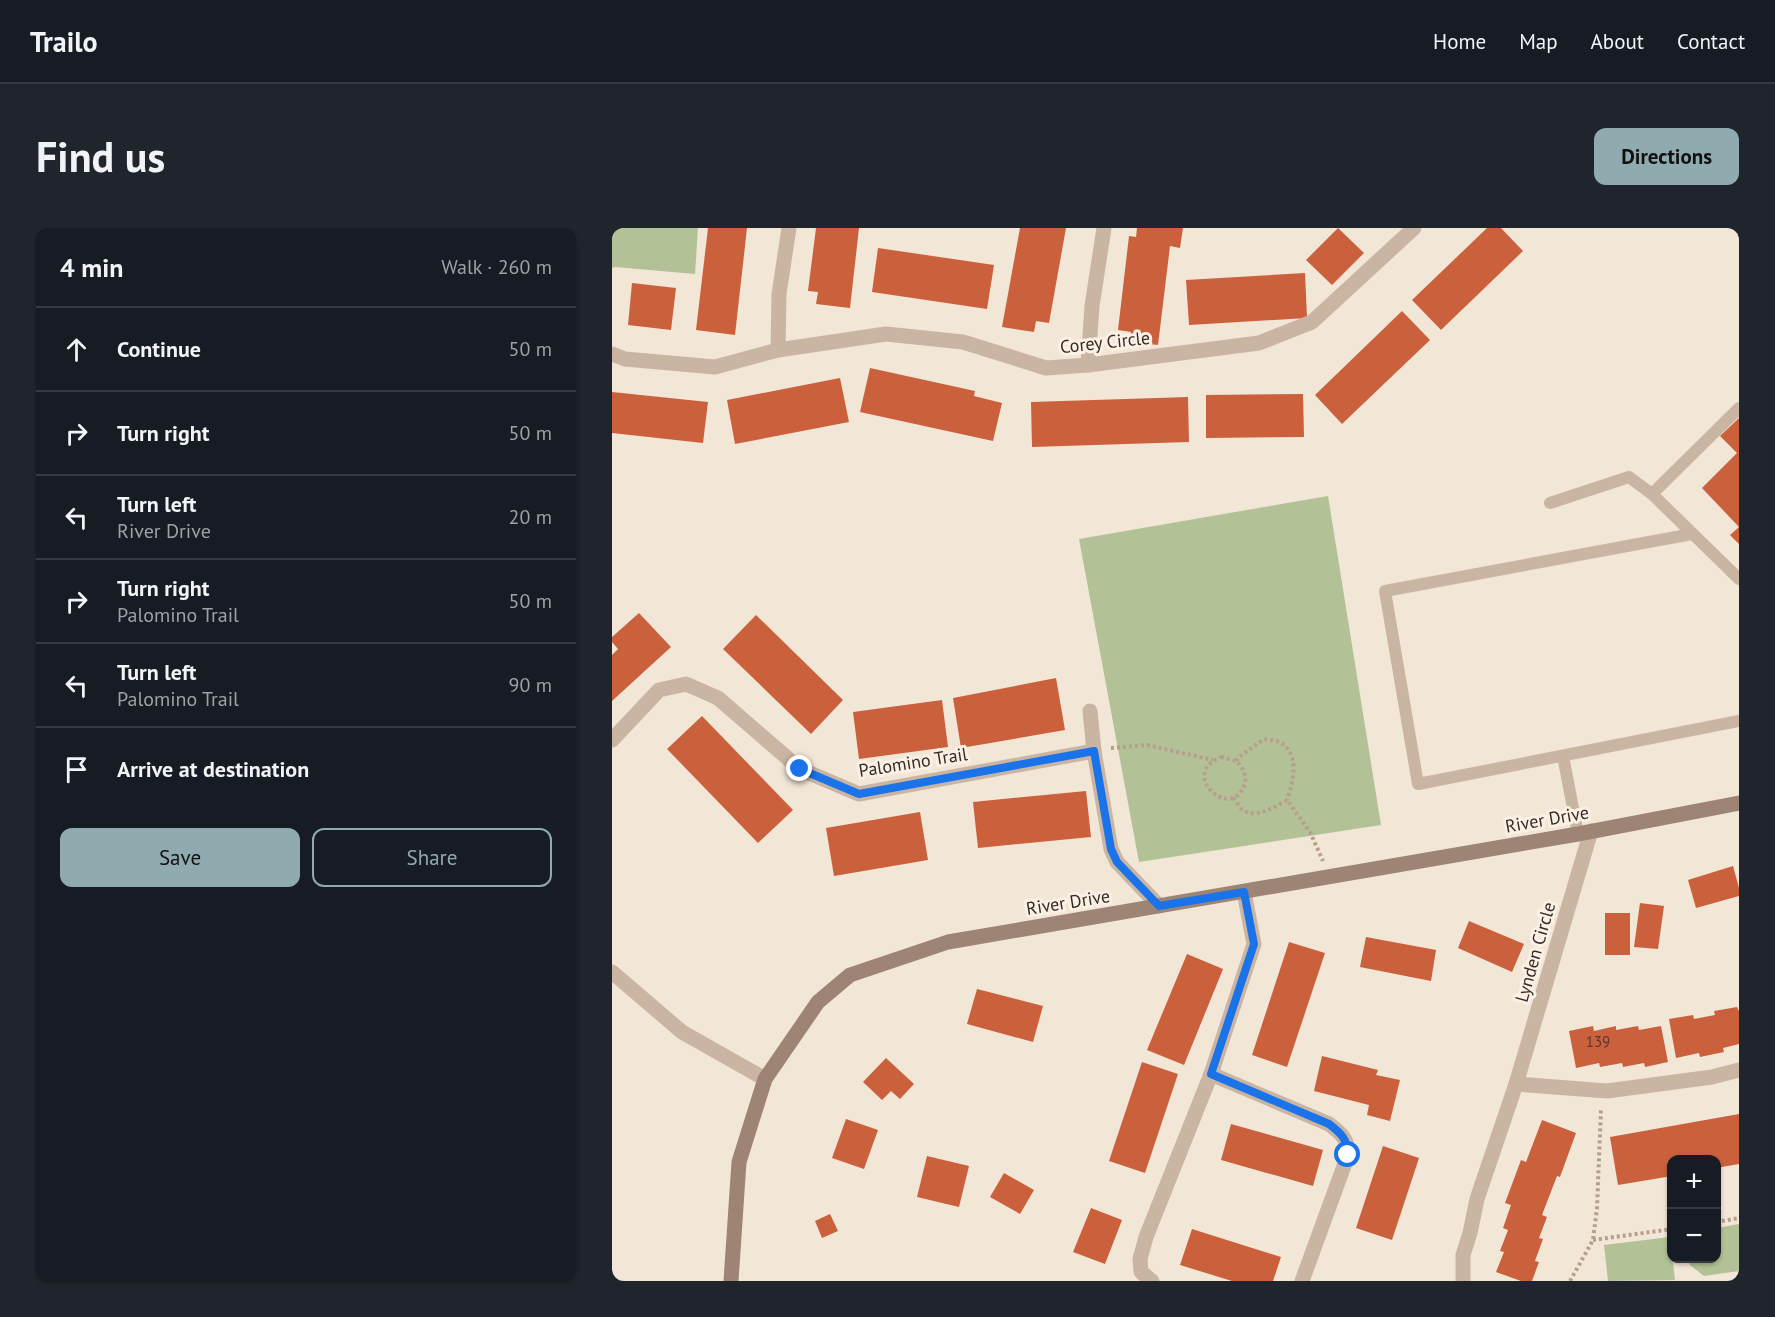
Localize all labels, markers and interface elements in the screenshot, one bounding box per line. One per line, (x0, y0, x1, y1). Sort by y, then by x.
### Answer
text: Trailo (30, 23, 97, 60)
text: Home (1433, 28, 1486, 55)
text: Map (1519, 28, 1558, 55)
text: About (1591, 28, 1644, 55)
text: Contact (1677, 28, 1745, 55)
button: Directions (1594, 128, 1739, 185)
text: Find us (36, 129, 165, 184)
text: 4 min (60, 251, 123, 284)
text: Walk · 260 m (441, 254, 552, 280)
street label: Corey Circle (1059, 326, 1151, 358)
icon: ahead (60, 333, 93, 366)
text: Continue (117, 335, 201, 363)
text: 50 m (509, 336, 552, 362)
icon: right (60, 417, 93, 450)
text: Turn right (117, 419, 209, 447)
text: 50 m (509, 420, 552, 446)
text: Turn left (117, 490, 197, 518)
icon: left (60, 501, 93, 534)
text: 20 m (509, 504, 552, 530)
text: River Drive (117, 518, 211, 544)
text: Turn right (117, 574, 209, 602)
icon: right (60, 585, 93, 618)
text: 50 m (509, 588, 552, 614)
text: Palomino Trail (117, 602, 239, 628)
text: Turn left (117, 658, 197, 686)
icon: left (60, 669, 93, 702)
text: 90 m (509, 672, 552, 698)
text: Palomino Trail (117, 686, 239, 712)
street label: Palomino Trail (857, 742, 970, 782)
icon: arrive (60, 753, 93, 786)
text: Arrive at destination (117, 755, 309, 783)
route end (786, 755, 812, 781)
street label: River Drive (1503, 800, 1591, 838)
button: Save (60, 828, 300, 887)
button: Share (312, 828, 552, 887)
street label: River Drive (1025, 884, 1111, 920)
street label: Lynden Circle (1510, 899, 1560, 1005)
house number: 139 (1586, 1032, 1610, 1051)
route start (1334, 1141, 1360, 1167)
map controls (1667, 1155, 1721, 1263)
button: + (1667, 1155, 1721, 1209)
button: − (1667, 1209, 1721, 1263)

